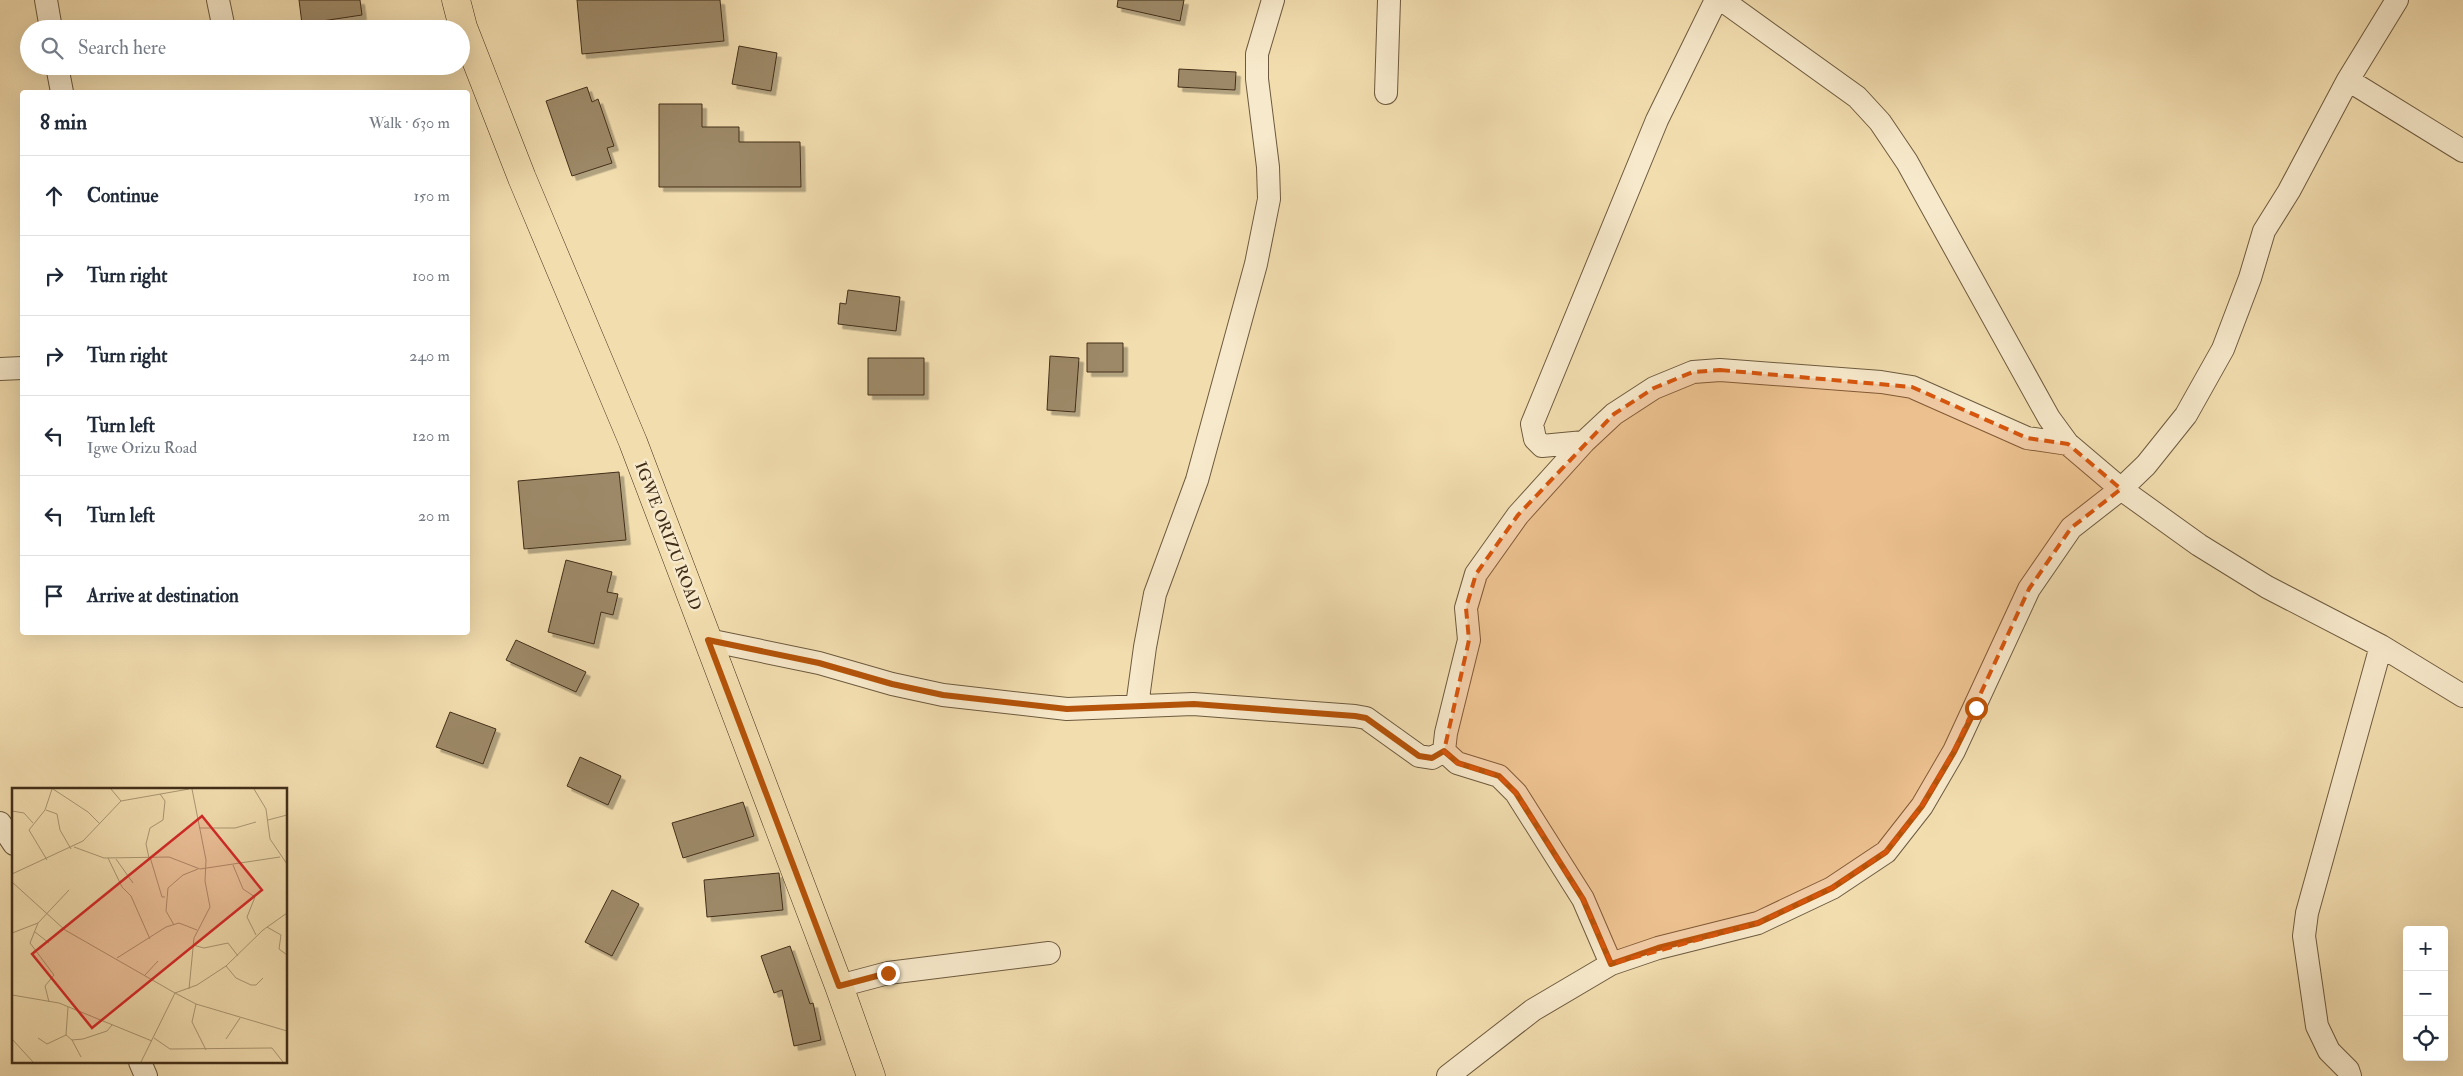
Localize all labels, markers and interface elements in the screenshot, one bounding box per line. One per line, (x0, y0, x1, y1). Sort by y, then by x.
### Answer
search box (20, 20, 470, 75)
icon: search (38, 34, 66, 62)
text: Search here (78, 36, 166, 60)
text: 8 min (40, 109, 87, 136)
text: Walk · 630 m (369, 113, 450, 133)
icon: ahead (40, 182, 68, 210)
text: Continue (87, 184, 158, 208)
text: 150 m (413, 186, 450, 206)
icon: right (40, 262, 68, 290)
text: Turn right (87, 264, 167, 288)
text: 100 m (412, 266, 450, 286)
icon: right (40, 342, 68, 370)
text: Turn right (87, 344, 167, 368)
text: 240 m (409, 346, 450, 366)
text: Turn left (87, 414, 155, 438)
icon: left (40, 422, 68, 450)
text: 120 m (412, 426, 450, 446)
text: Igwe Orizu Road (87, 438, 197, 458)
street label: IGWE ORIZU ROAD (630, 459, 706, 613)
icon: left (40, 502, 68, 530)
text: Turn left (87, 504, 155, 528)
text: 20 m (418, 506, 450, 526)
icon: arrive (40, 582, 68, 610)
text: Arrive at destination (87, 584, 239, 608)
route start (1965, 697, 1988, 720)
inset map (12, 788, 288, 1064)
map controls (2403, 926, 2448, 1061)
button: + (2403, 926, 2448, 971)
route end (877, 962, 900, 985)
button: − (2403, 971, 2448, 1016)
button: locate (2403, 1016, 2448, 1061)

